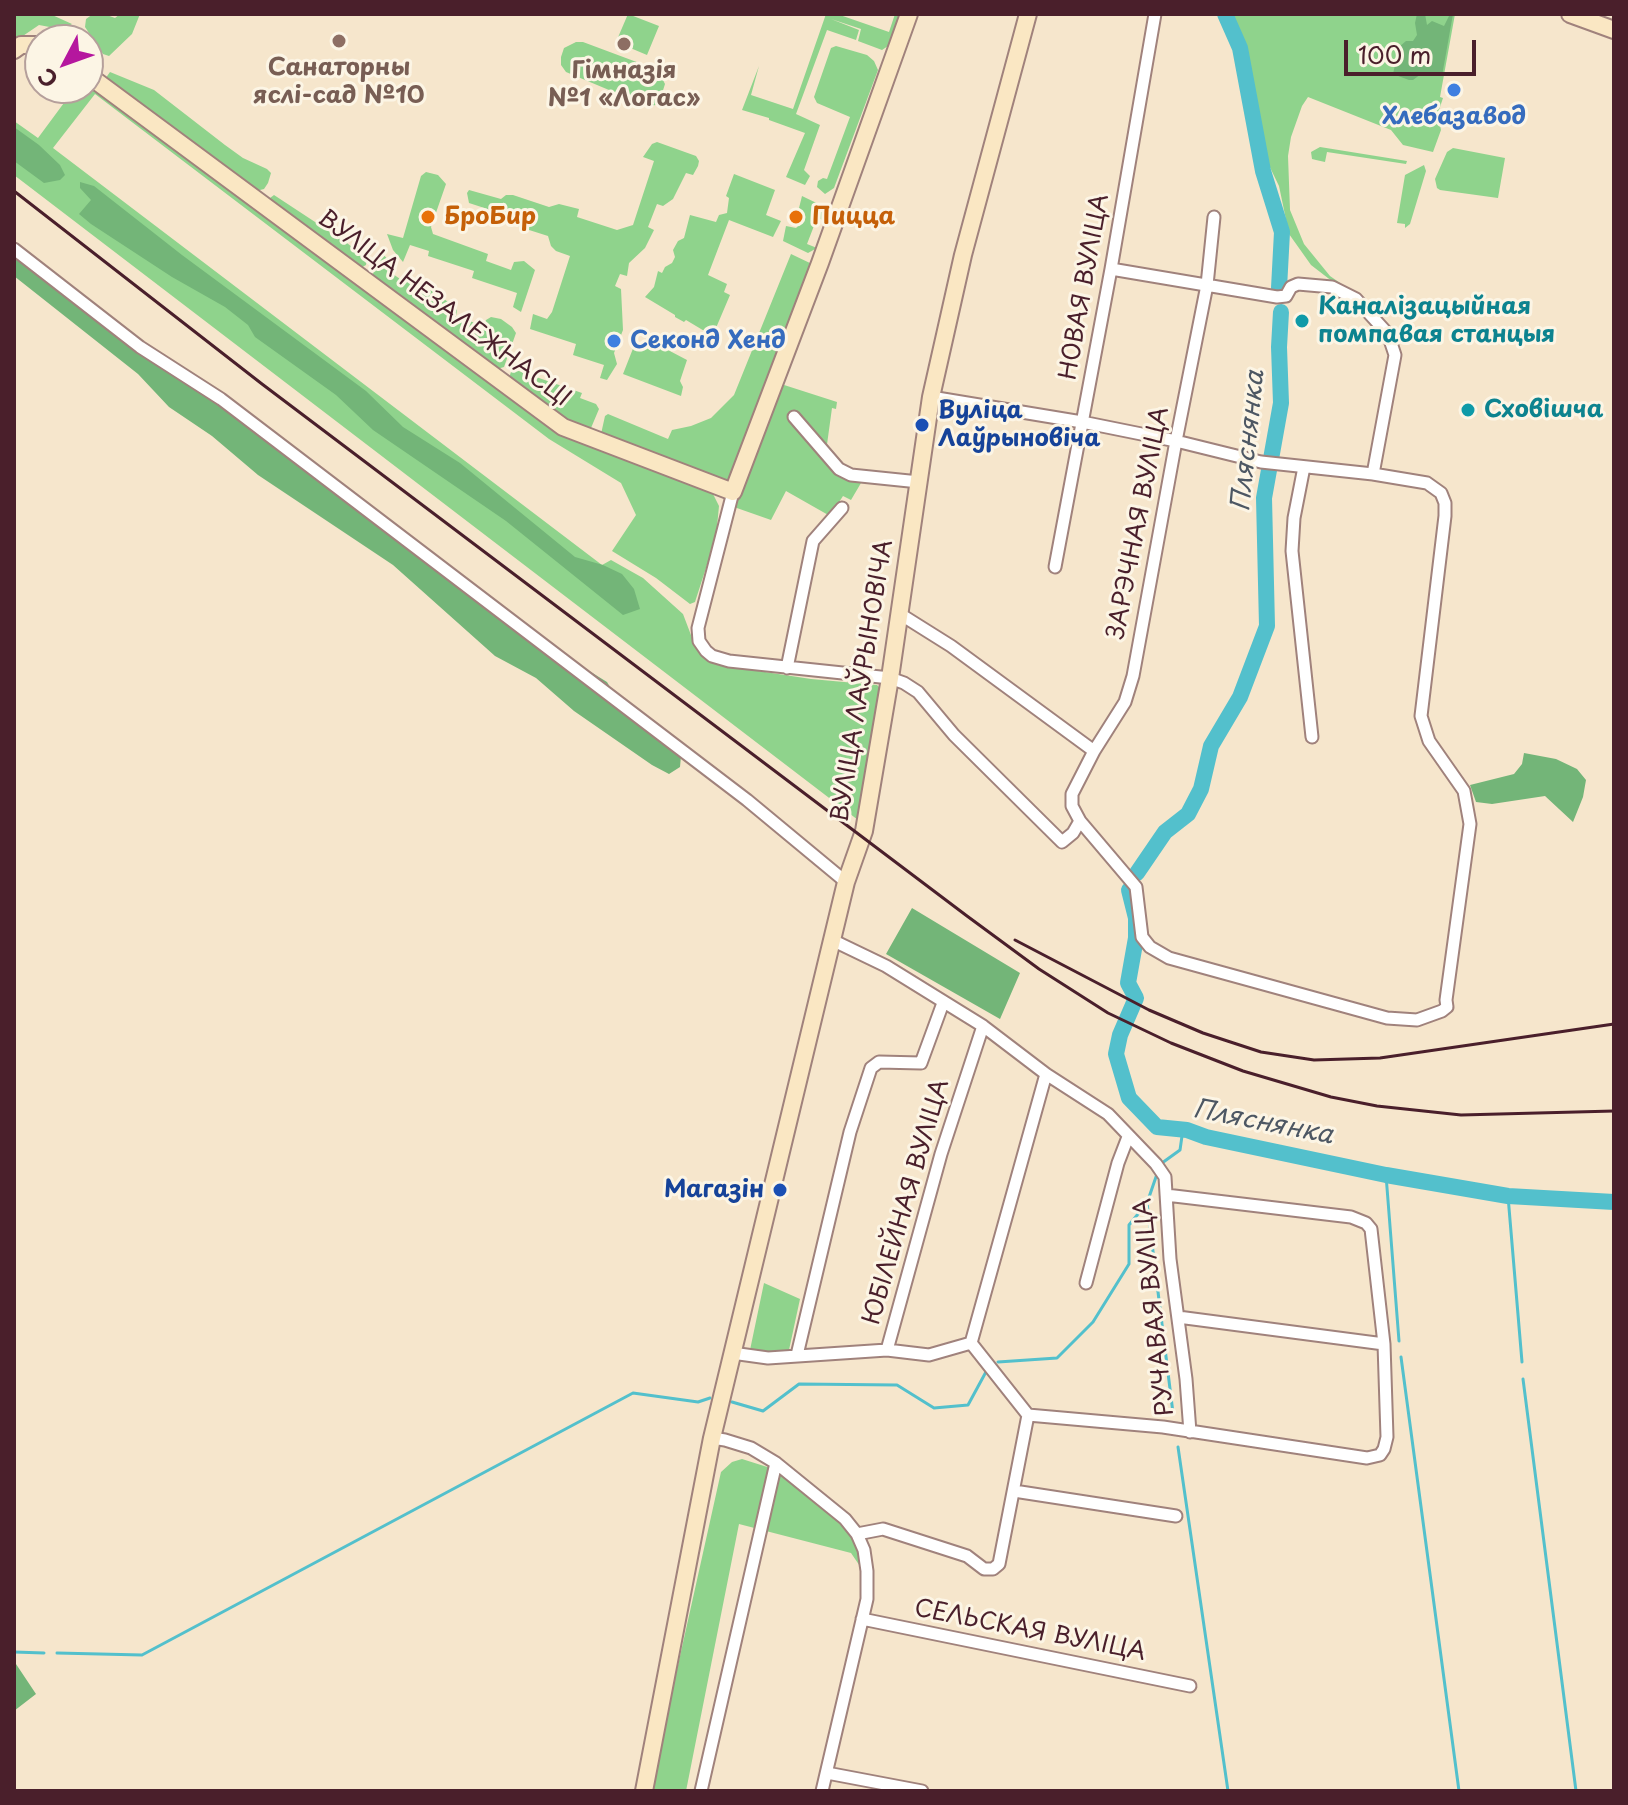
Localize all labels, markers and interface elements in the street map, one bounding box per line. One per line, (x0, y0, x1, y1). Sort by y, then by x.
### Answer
north arrow (24, 24, 104, 104)
scale bar (1348, 24, 1480, 74)
marker: Санаторны яслі-сад №10 (330, 32, 348, 50)
marker: Гімназія №1 «Логас» (615, 35, 633, 53)
text: 100 m (1358, 36, 1431, 72)
place label: Санаторны яслі-сад №10 (253, 54, 425, 110)
place label: Гімназія №1 «Логас» (548, 57, 700, 113)
text: С (29, 62, 65, 96)
marker: Хлебазавод (1445, 81, 1463, 99)
place label: Хлебазавод (1382, 103, 1526, 131)
street label: НОВАЯ ВУЛІЦА (1054, 192, 1116, 382)
place label: БроБир (444, 203, 536, 231)
place label: Пицца (812, 203, 895, 231)
street label: ВУЛІЦА НЕЗАЛЕЖНАСЦІ (312, 204, 576, 414)
marker: БроБир (419, 208, 437, 226)
marker: Пицца (787, 208, 805, 226)
place label: Каналізацыйная помпавая станцыя (1318, 293, 1555, 349)
marker: Каналізацыйная помпавая станцыя (1293, 312, 1311, 330)
place label: Секонд Хенд (630, 327, 786, 355)
marker: Секонд Хенд (605, 332, 623, 350)
water label: Пляснянка (1226, 369, 1272, 513)
place label: Сховішча (1484, 396, 1603, 424)
place label: Вуліца Лаўрыновіча (938, 397, 1101, 453)
marker: Сховішча (1459, 401, 1477, 419)
street label: ЗАРЭЧНАЯ ВУЛІЦА (1102, 404, 1176, 642)
marker: Вуліца Лаўрыновіча (913, 416, 931, 434)
street label: ВУЛІЦА ЛАЎРЫНОВІЧА (826, 538, 900, 824)
street label: ЮБІЛЕЙНАЯ ВУЛІЦА (858, 1076, 956, 1328)
water label: Пляснянка (1190, 1094, 1336, 1152)
place label: Магазін (664, 1176, 764, 1204)
marker: Магазін (771, 1181, 789, 1199)
street label: РУЧАВАЯ ВУЛІЦА (1129, 1197, 1181, 1417)
street label: СЕЛЬСКАЯ ВУЛІЦА (912, 1594, 1148, 1668)

